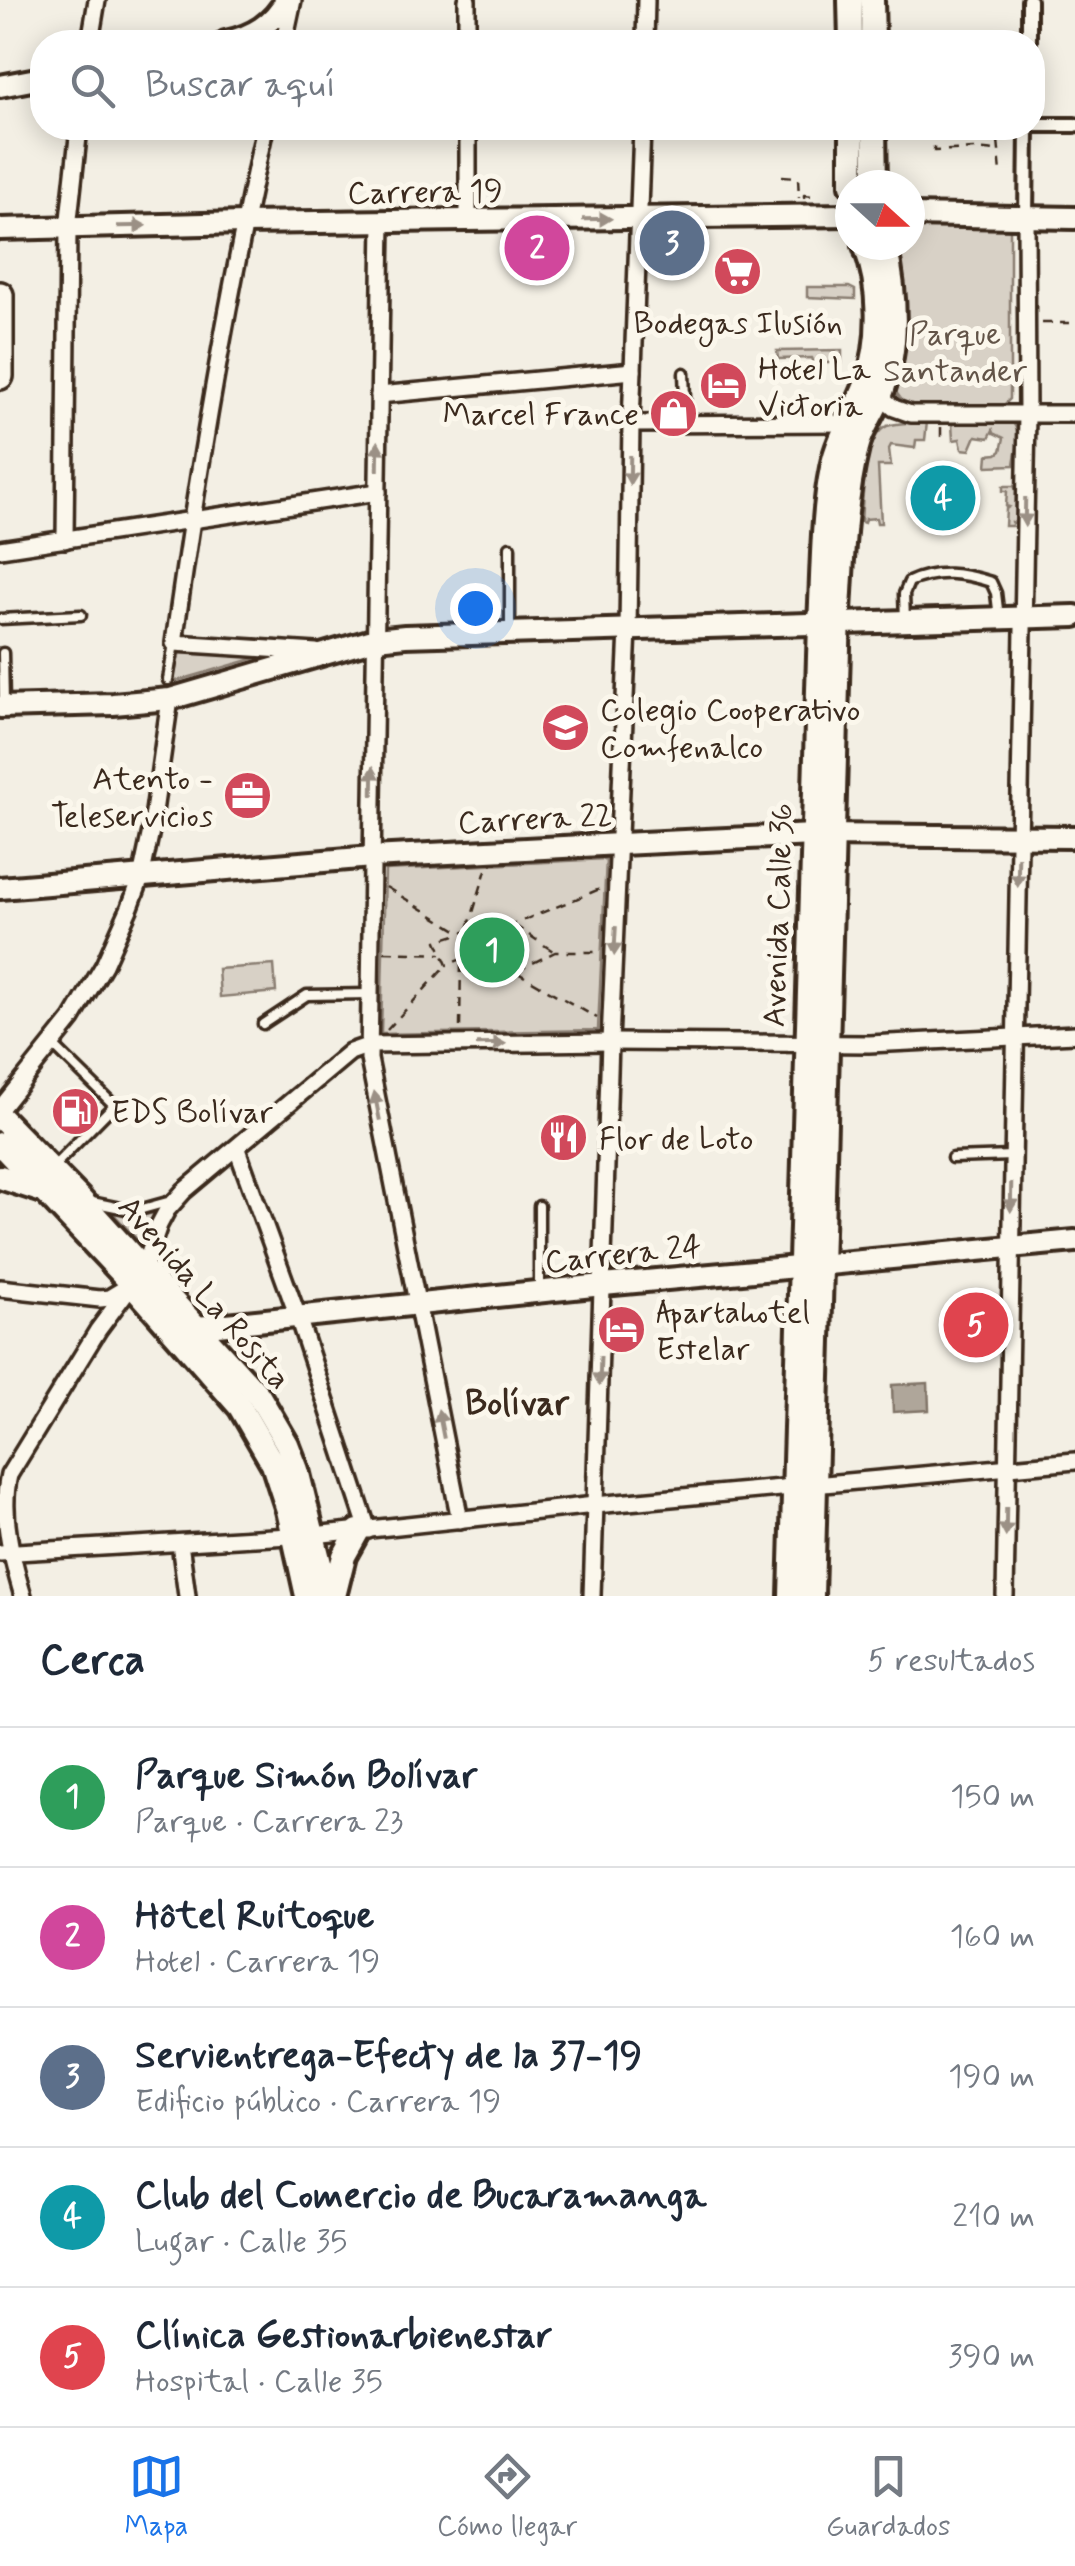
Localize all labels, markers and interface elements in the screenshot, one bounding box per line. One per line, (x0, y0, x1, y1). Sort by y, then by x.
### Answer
search box (30, 30, 1045, 140)
icon: search (65, 58, 120, 113)
text: Buscar aquí (145, 61, 336, 110)
north arrow (835, 170, 925, 260)
street label: Carrera 19 (347, 171, 503, 215)
pin: 3 (640, 206, 704, 280)
pin: 2 (504, 210, 570, 286)
one-way arrow (582, 211, 614, 227)
one-way arrow (117, 218, 149, 234)
supermarket icon: Bodegas Ilusión (712, 246, 764, 298)
place label: Bodegas Ilusión (633, 303, 843, 347)
park label: Parque Santander (883, 314, 1027, 393)
place label: Hotel La Victoria (758, 349, 871, 428)
hotel icon: Hotel La Victoria (697, 360, 749, 412)
shop icon: Marcel France (648, 387, 700, 439)
place label: Marcel France (443, 394, 639, 436)
one-way arrow (371, 440, 387, 472)
one-way arrow (622, 454, 638, 486)
pin: 4 (910, 460, 976, 536)
one-way arrow (1017, 497, 1033, 529)
your location (450, 583, 501, 634)
place label: Colegio Cooperativo Comfenalco (600, 690, 860, 769)
school or university icon: Colegio Cooperativo Comfenalco (539, 701, 591, 753)
place label: Atento - Teleservicios (51, 759, 213, 838)
one-way arrow (366, 765, 382, 797)
office icon: Atento - Teleservicios (222, 770, 274, 822)
street label: Carrera 22 (457, 795, 613, 845)
street label: Avenida Calle 36 (754, 802, 804, 1028)
one-way arrow (1009, 857, 1025, 889)
pin: 1 (460, 912, 524, 988)
one-way arrow (607, 926, 623, 958)
one-way arrow (476, 1035, 508, 1051)
fuel station icon: EDS Bolívar (50, 1085, 102, 1137)
one-way arrow (368, 1090, 384, 1121)
place label: EDS Bolívar (111, 1092, 274, 1134)
restaurant icon: Flor de Loto (538, 1112, 590, 1164)
place label: Flor de Loto (599, 1119, 753, 1161)
one-way arrow (1002, 1182, 1018, 1214)
street label: Avenida La Rosita (108, 1187, 299, 1399)
street label: Carrera 24 (543, 1226, 704, 1284)
pin: 5 (944, 1288, 1008, 1362)
place label: Apartahotel Estelar (656, 1292, 810, 1371)
hotel icon: Apartahotel Estelar (595, 1303, 647, 1355)
one-way arrow (592, 1356, 608, 1387)
district label: Bolívar (465, 1381, 570, 1427)
one-way arrow (432, 1408, 448, 1439)
one-way arrow (997, 1507, 1013, 1539)
text: Cerca (40, 1634, 145, 1689)
text: 5 resultados (867, 1640, 1035, 1682)
text: Parque Simón Bolívar (135, 1752, 477, 1801)
text: 1 (65, 1776, 80, 1818)
text: 150 m (950, 1776, 1035, 1818)
text: Parque · Carrera 23 (135, 1801, 403, 1843)
text: Hôtel Ruitoque (135, 1892, 374, 1941)
text: 2 (65, 1916, 80, 1958)
text: 160 m (950, 1916, 1035, 1958)
text: Hotel · Carrera 19 (135, 1941, 380, 1983)
text: Servientrega-Efecty de la 37-19 (135, 2032, 642, 2081)
text: 3 (65, 2056, 80, 2098)
text: 190 m (948, 2056, 1035, 2098)
text: Edificio público · Carrera 19 (135, 2081, 501, 2123)
text: Club del Comercio de Bucaramanga (135, 2172, 706, 2221)
text: 4 (63, 2196, 82, 2238)
text: 210 m (952, 2196, 1035, 2238)
text: Lugar · Calle 35 (135, 2221, 347, 2263)
text: Clínica Gestionarbienestar (135, 2312, 553, 2361)
text: 5 (63, 2336, 82, 2378)
text: 390 m (948, 2336, 1035, 2378)
text: Hospital · Calle 35 (135, 2361, 383, 2403)
tab: Mapa (124, 2449, 188, 2546)
tab: Cómo llegar (437, 2449, 577, 2546)
tab: Guardados (826, 2449, 951, 2546)

